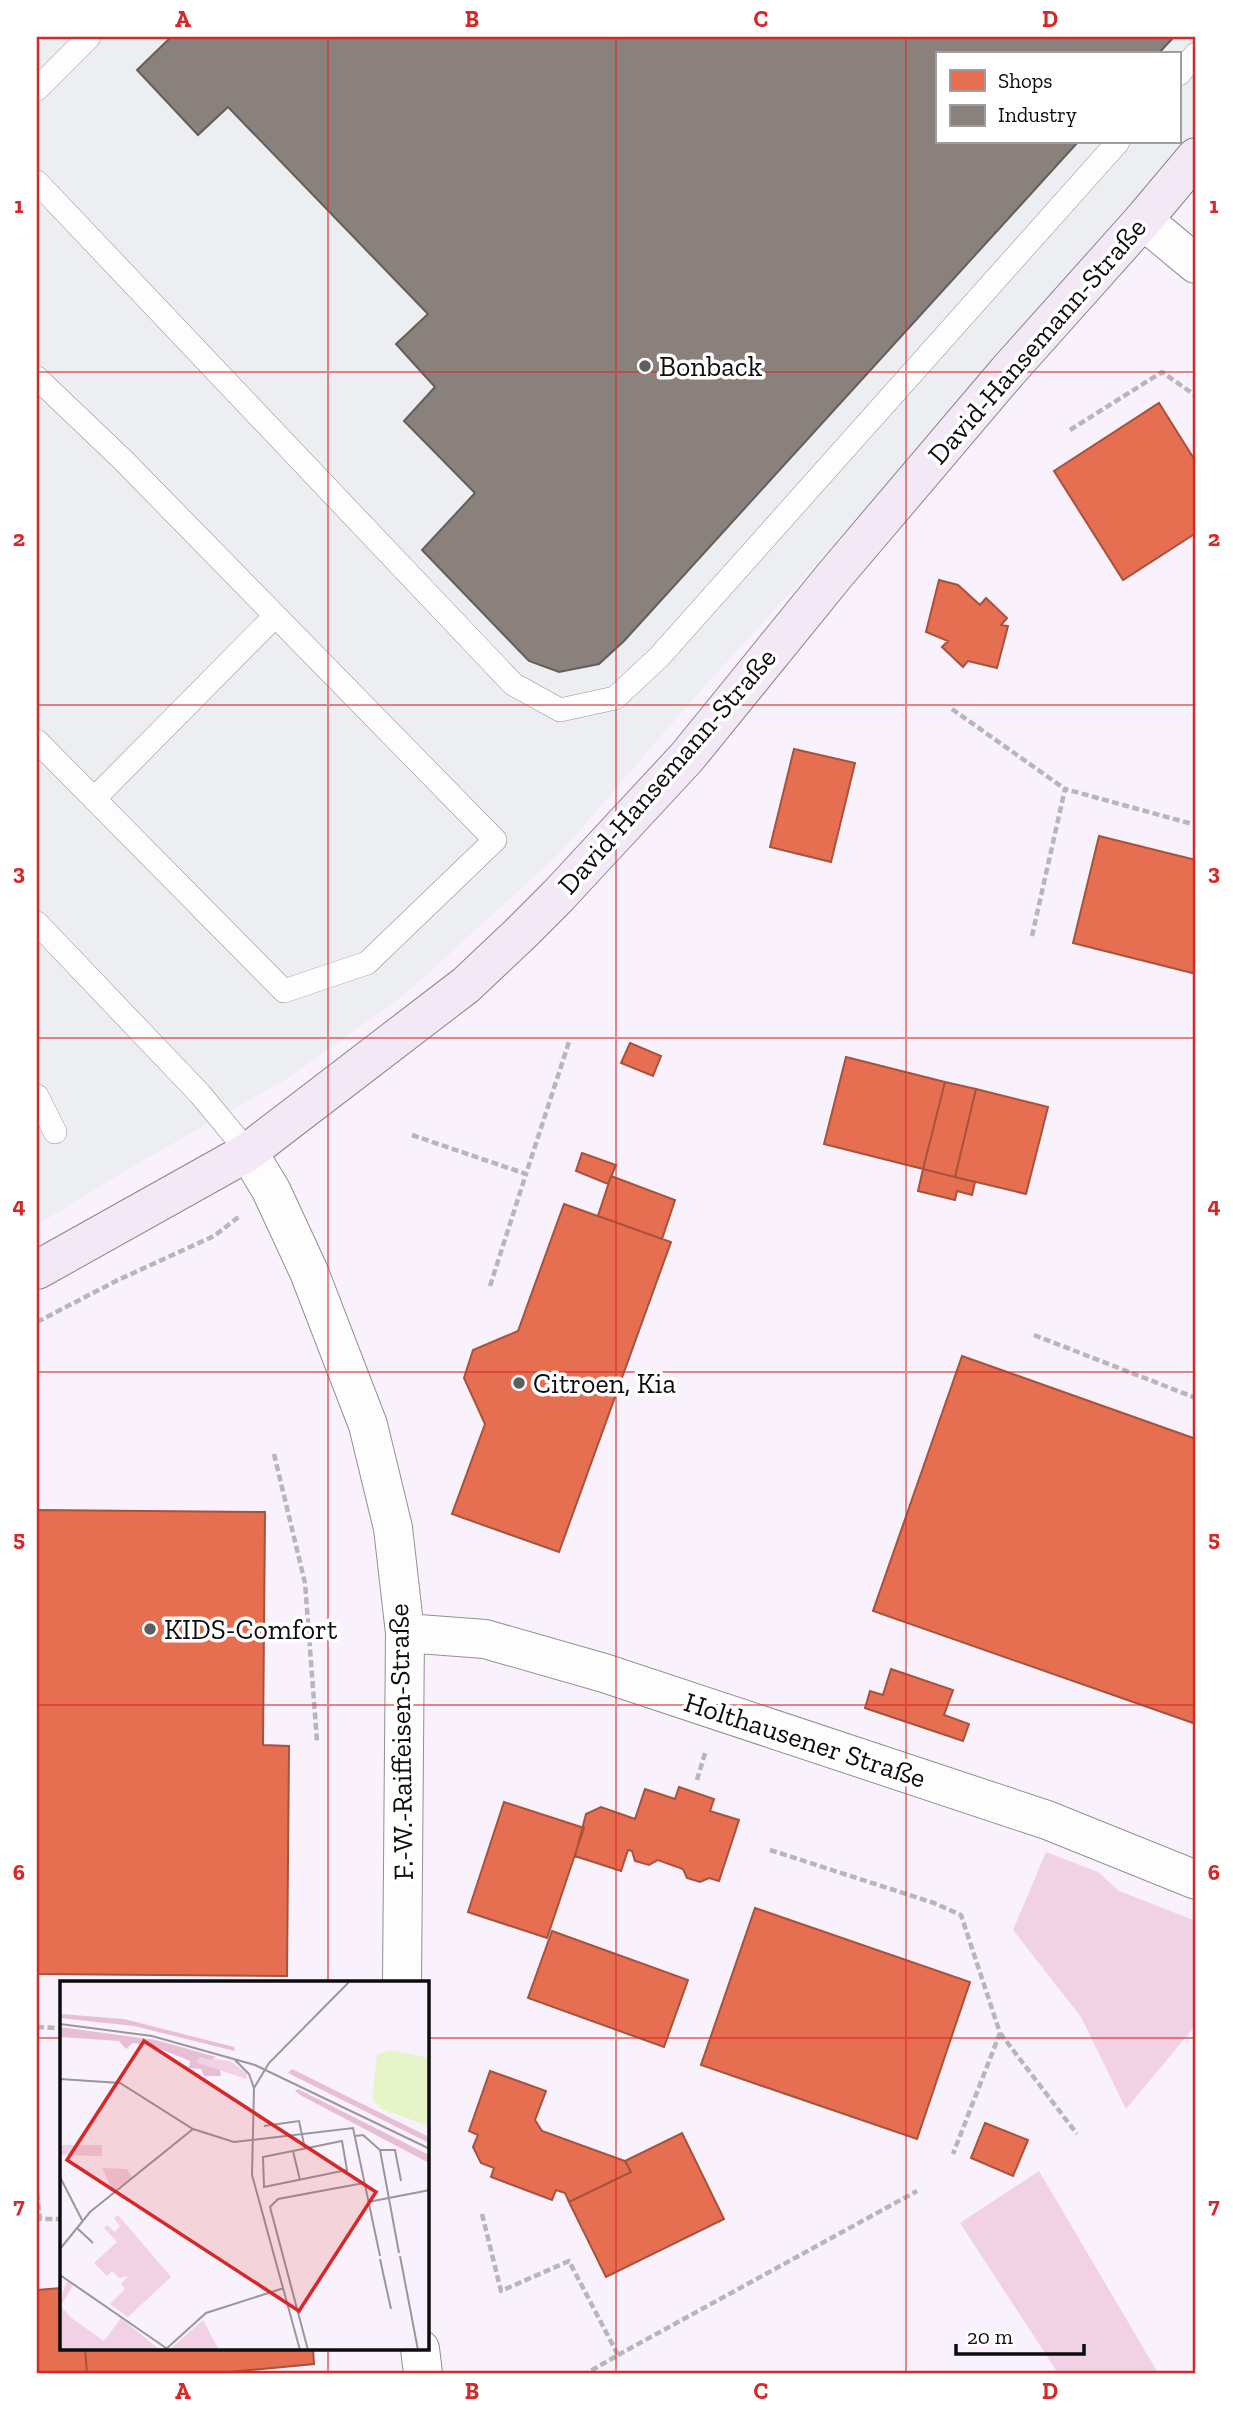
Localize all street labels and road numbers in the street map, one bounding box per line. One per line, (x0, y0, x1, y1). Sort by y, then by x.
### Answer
street label: David-Hansemann-Straße (921, 211, 1153, 471)
street label: David-Hansemann-Straße (551, 641, 783, 901)
street label: F.-W.-Raiffeisen-Straße (382, 1603, 420, 1881)
street label: Holthausener Straße (680, 1685, 930, 1795)

